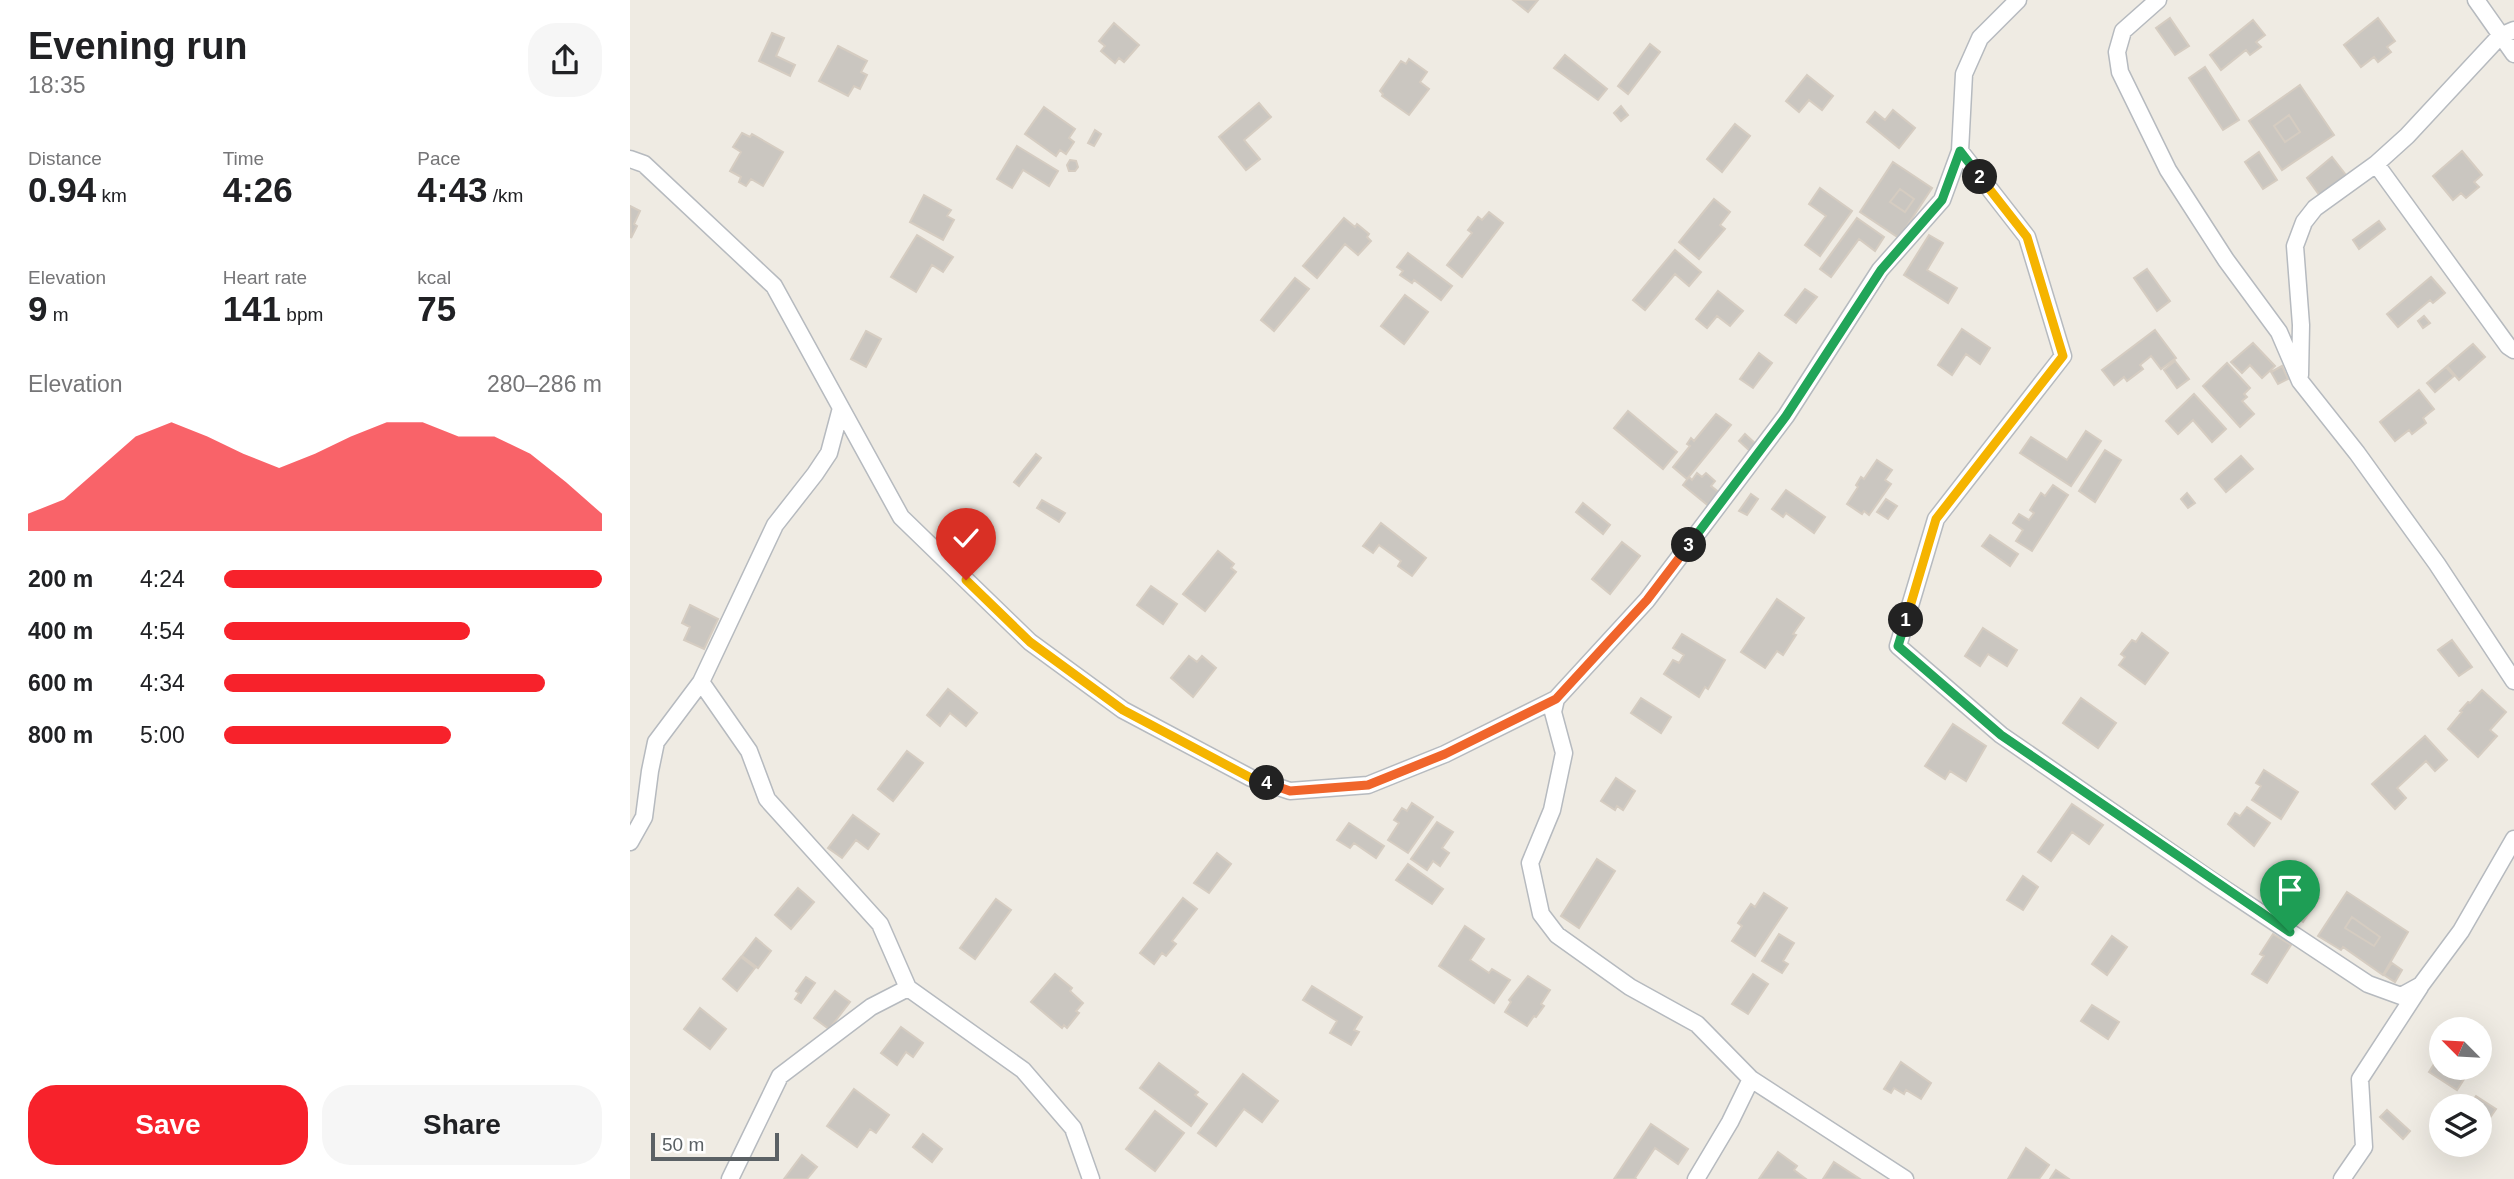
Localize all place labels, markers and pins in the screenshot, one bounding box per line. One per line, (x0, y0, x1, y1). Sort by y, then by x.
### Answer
pin: 2 (1962, 160, 1998, 194)
pin (936, 508, 996, 580)
pin: 3 (1672, 528, 1706, 562)
pin: 1 (1888, 602, 1924, 638)
pin: 4 (1250, 766, 1284, 800)
pin (2260, 860, 2320, 932)

